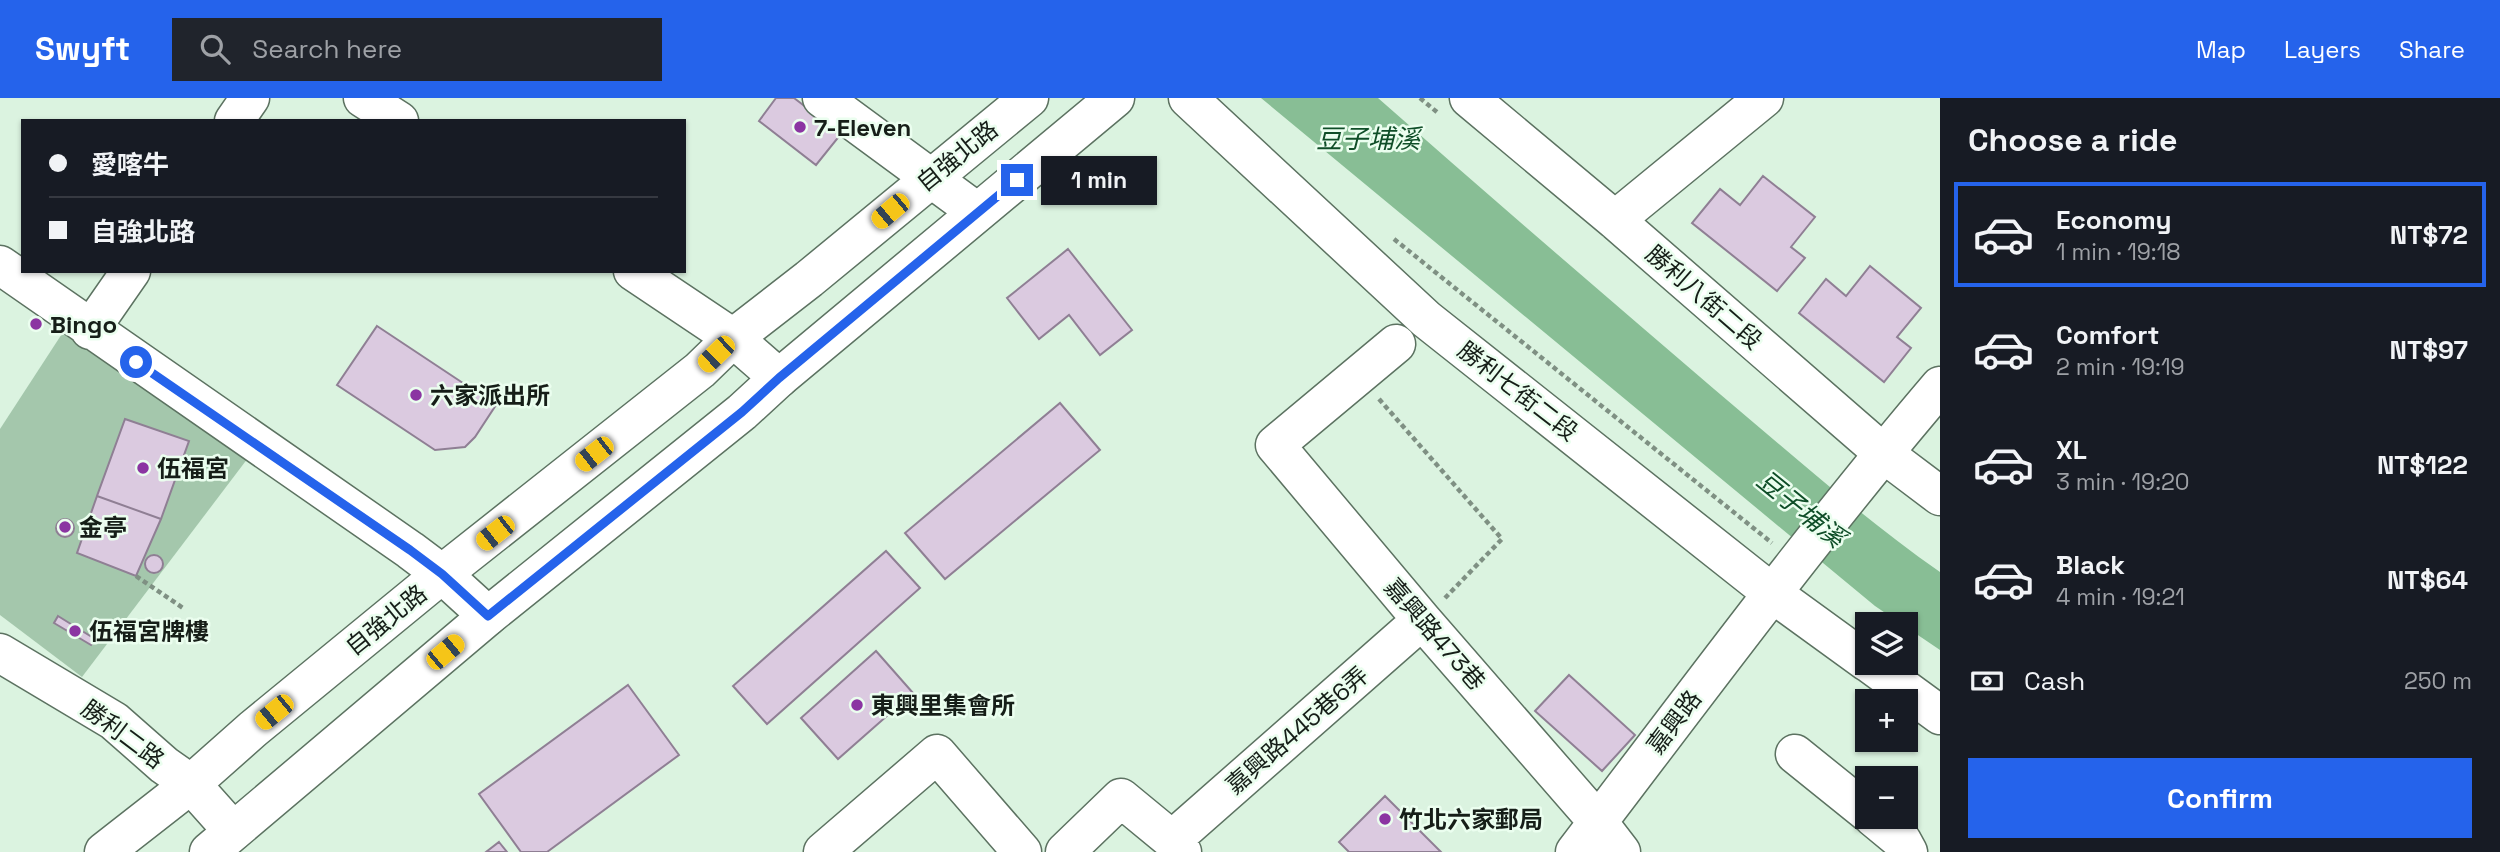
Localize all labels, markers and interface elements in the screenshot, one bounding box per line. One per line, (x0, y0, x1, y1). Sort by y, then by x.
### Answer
search box (172, 18, 662, 81)
text: Swyft (35, 28, 130, 70)
icon: search (196, 30, 234, 68)
text: Search here (252, 32, 402, 66)
text: Map (2196, 34, 2246, 65)
text: Layers (2284, 34, 2361, 65)
text: Share (2399, 34, 2465, 65)
place label: 7-Eleven (814, 112, 911, 143)
street label: 自強北路 (910, 114, 1004, 198)
marker: 7-Eleven (792, 119, 808, 135)
text: Choose a ride (1968, 120, 2178, 160)
water label: 豆子埔溪 (1316, 122, 1424, 156)
text: 愛喀牛 (91, 148, 169, 182)
callout: 1 min (1042, 155, 1157, 204)
route end (1001, 164, 1033, 196)
text: 1 min (1071, 165, 1127, 195)
car (868, 189, 913, 233)
icon: car (1972, 203, 2035, 266)
text: Economy (2056, 203, 2172, 237)
text: 自強北路 (91, 215, 195, 249)
text: NT$72 (2390, 218, 2468, 252)
text: 1 min · 19:18 (2056, 237, 2181, 267)
street label: 勝利八街二段 (1639, 238, 1769, 356)
place label: Bingo (50, 309, 117, 340)
marker: Bingo (28, 316, 44, 332)
icon: car (1972, 318, 2035, 381)
text: Comfort (2056, 318, 2159, 352)
car (694, 332, 739, 376)
text: NT$97 (2390, 333, 2468, 367)
street label: 勝利七街二段 (1452, 334, 1584, 448)
route start (120, 346, 152, 378)
text: 2 min · 19:19 (2056, 352, 2185, 382)
place label: 六家派出所 (430, 380, 550, 411)
marker: 六家派出所 (408, 387, 424, 403)
car (571, 433, 618, 475)
icon: car (1972, 433, 2035, 496)
text: XL (2056, 433, 2087, 467)
text: NT$122 (2377, 448, 2468, 482)
place label: 伍福宮 (157, 453, 229, 484)
marker: 伍福宮 (135, 460, 151, 476)
water label: 豆子埔溪 (1750, 463, 1855, 557)
text: 3 min · 19:20 (2056, 467, 2190, 497)
place label: 金亭 (79, 512, 127, 543)
car (472, 512, 519, 554)
marker: 金亭 (57, 519, 73, 535)
icon: car (1972, 548, 2035, 611)
text: Black (2056, 548, 2125, 582)
text: NT$64 (2387, 563, 2468, 597)
street label: 嘉興路473巷 (1378, 572, 1492, 696)
street label: 自強北路 (339, 578, 433, 662)
text: 4 min · 19:21 (2056, 582, 2185, 612)
map controls (1855, 612, 1918, 829)
button: layers (1855, 612, 1918, 675)
place label: 伍福宮牌樓 (89, 616, 209, 647)
marker: 伍福宮牌樓 (67, 623, 83, 639)
car (423, 630, 468, 674)
street label: 嘉興路445巷6弄 (1219, 660, 1375, 800)
icon: cash (1968, 662, 2006, 700)
text: Cash (2024, 664, 2085, 698)
text: 250 m (2404, 666, 2472, 696)
street label: 嘉興路 (1640, 684, 1708, 760)
button: + (1855, 689, 1918, 752)
place label: 東興里集會所 (871, 690, 1015, 721)
car (252, 691, 297, 733)
street label: 勝利二路 (75, 693, 171, 775)
marker: 東興里集會所 (849, 697, 865, 713)
button: Confirm (1968, 758, 2472, 838)
button: − (1855, 766, 1918, 829)
place label: 竹北六家郵局 (1399, 804, 1543, 835)
marker: 竹北六家郵局 (1377, 811, 1393, 827)

